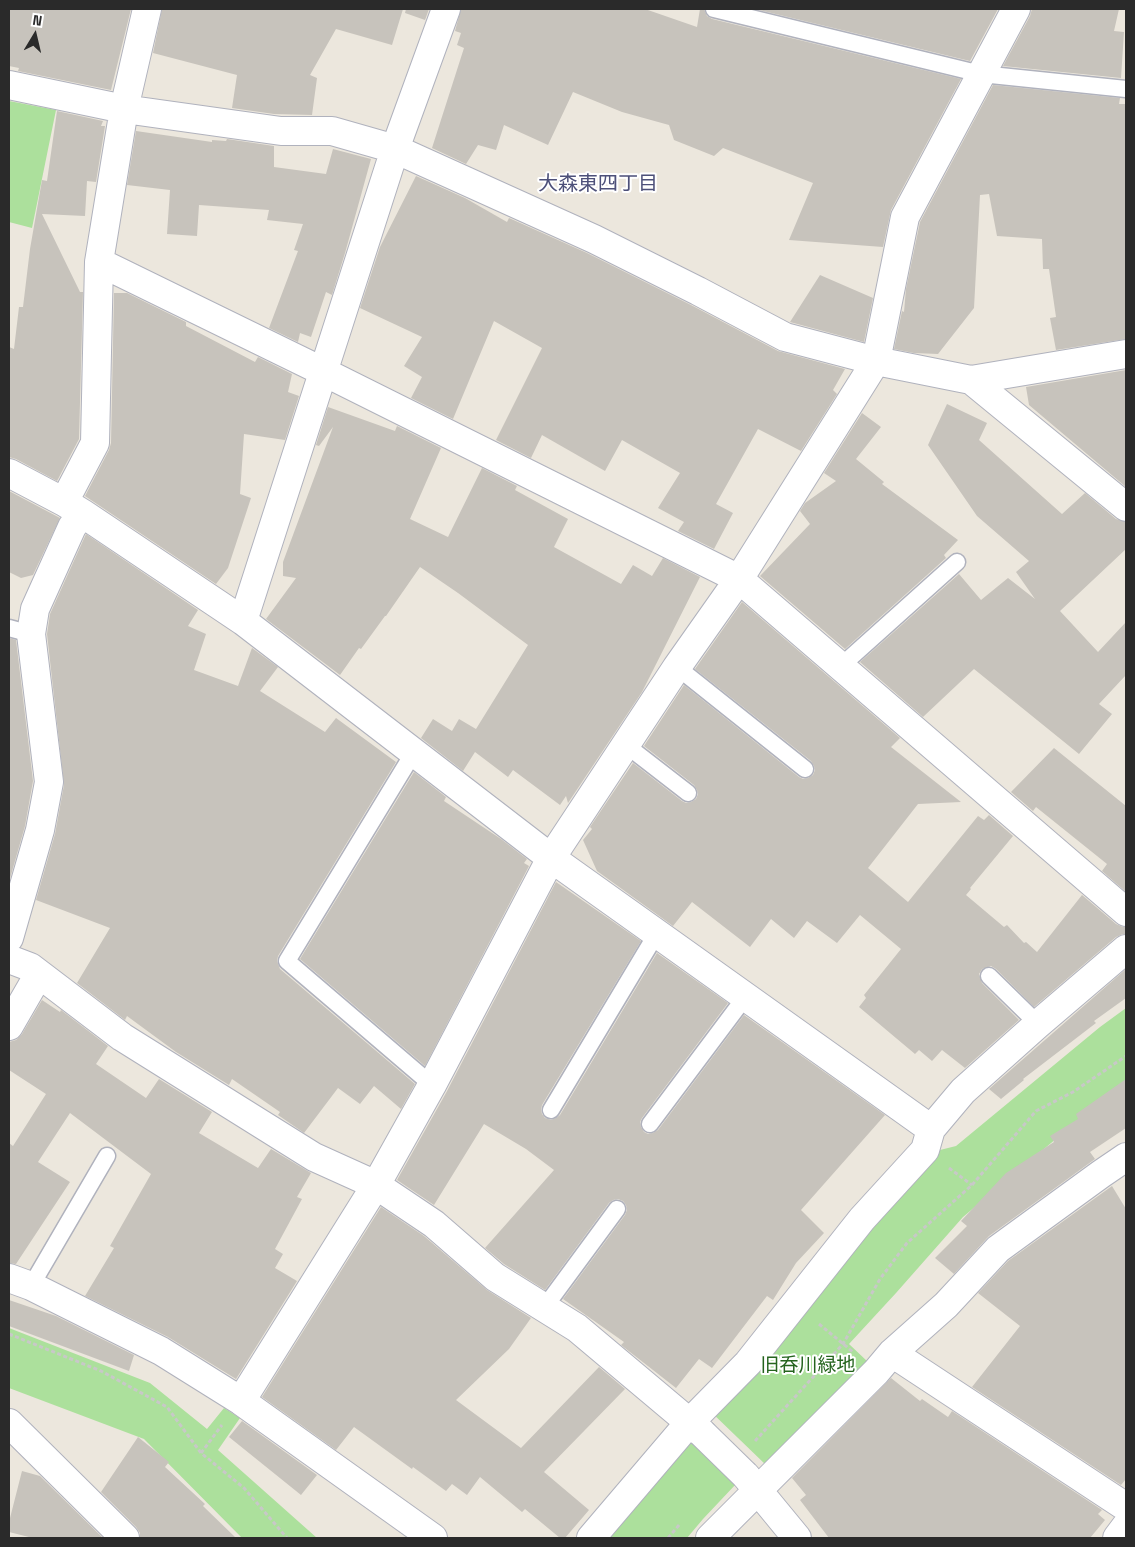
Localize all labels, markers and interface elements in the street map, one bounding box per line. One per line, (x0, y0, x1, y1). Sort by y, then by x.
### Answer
north arrow (10, 10, 60, 60)
text: N (31, 11, 43, 30)
district label: 大森東四丁目 (538, 173, 658, 197)
park label: 旧呑川緑地 (761, 1355, 855, 1377)

